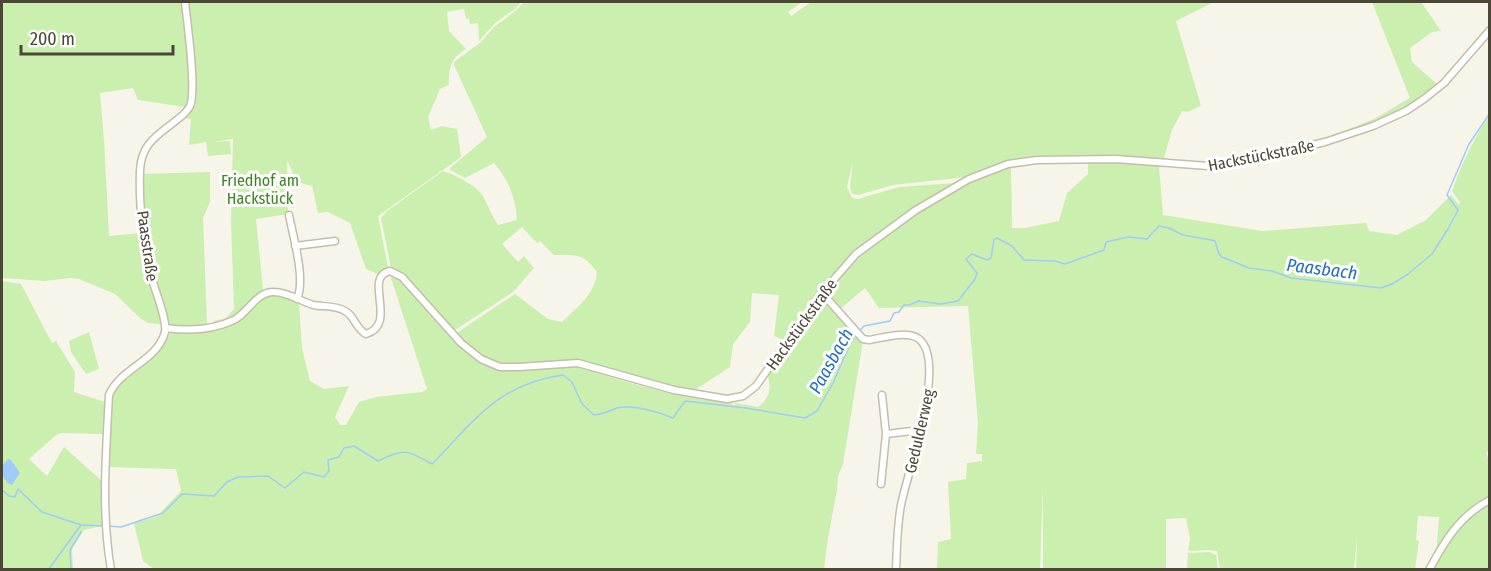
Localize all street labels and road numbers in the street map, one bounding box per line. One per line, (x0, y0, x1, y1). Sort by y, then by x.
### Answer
street label: Hackstückstraße (1206, 136, 1316, 175)
street label: Paasstraße (133, 210, 162, 283)
street label: Hackstückstraße (762, 275, 841, 374)
street label: Gedulderweg (901, 387, 939, 475)

